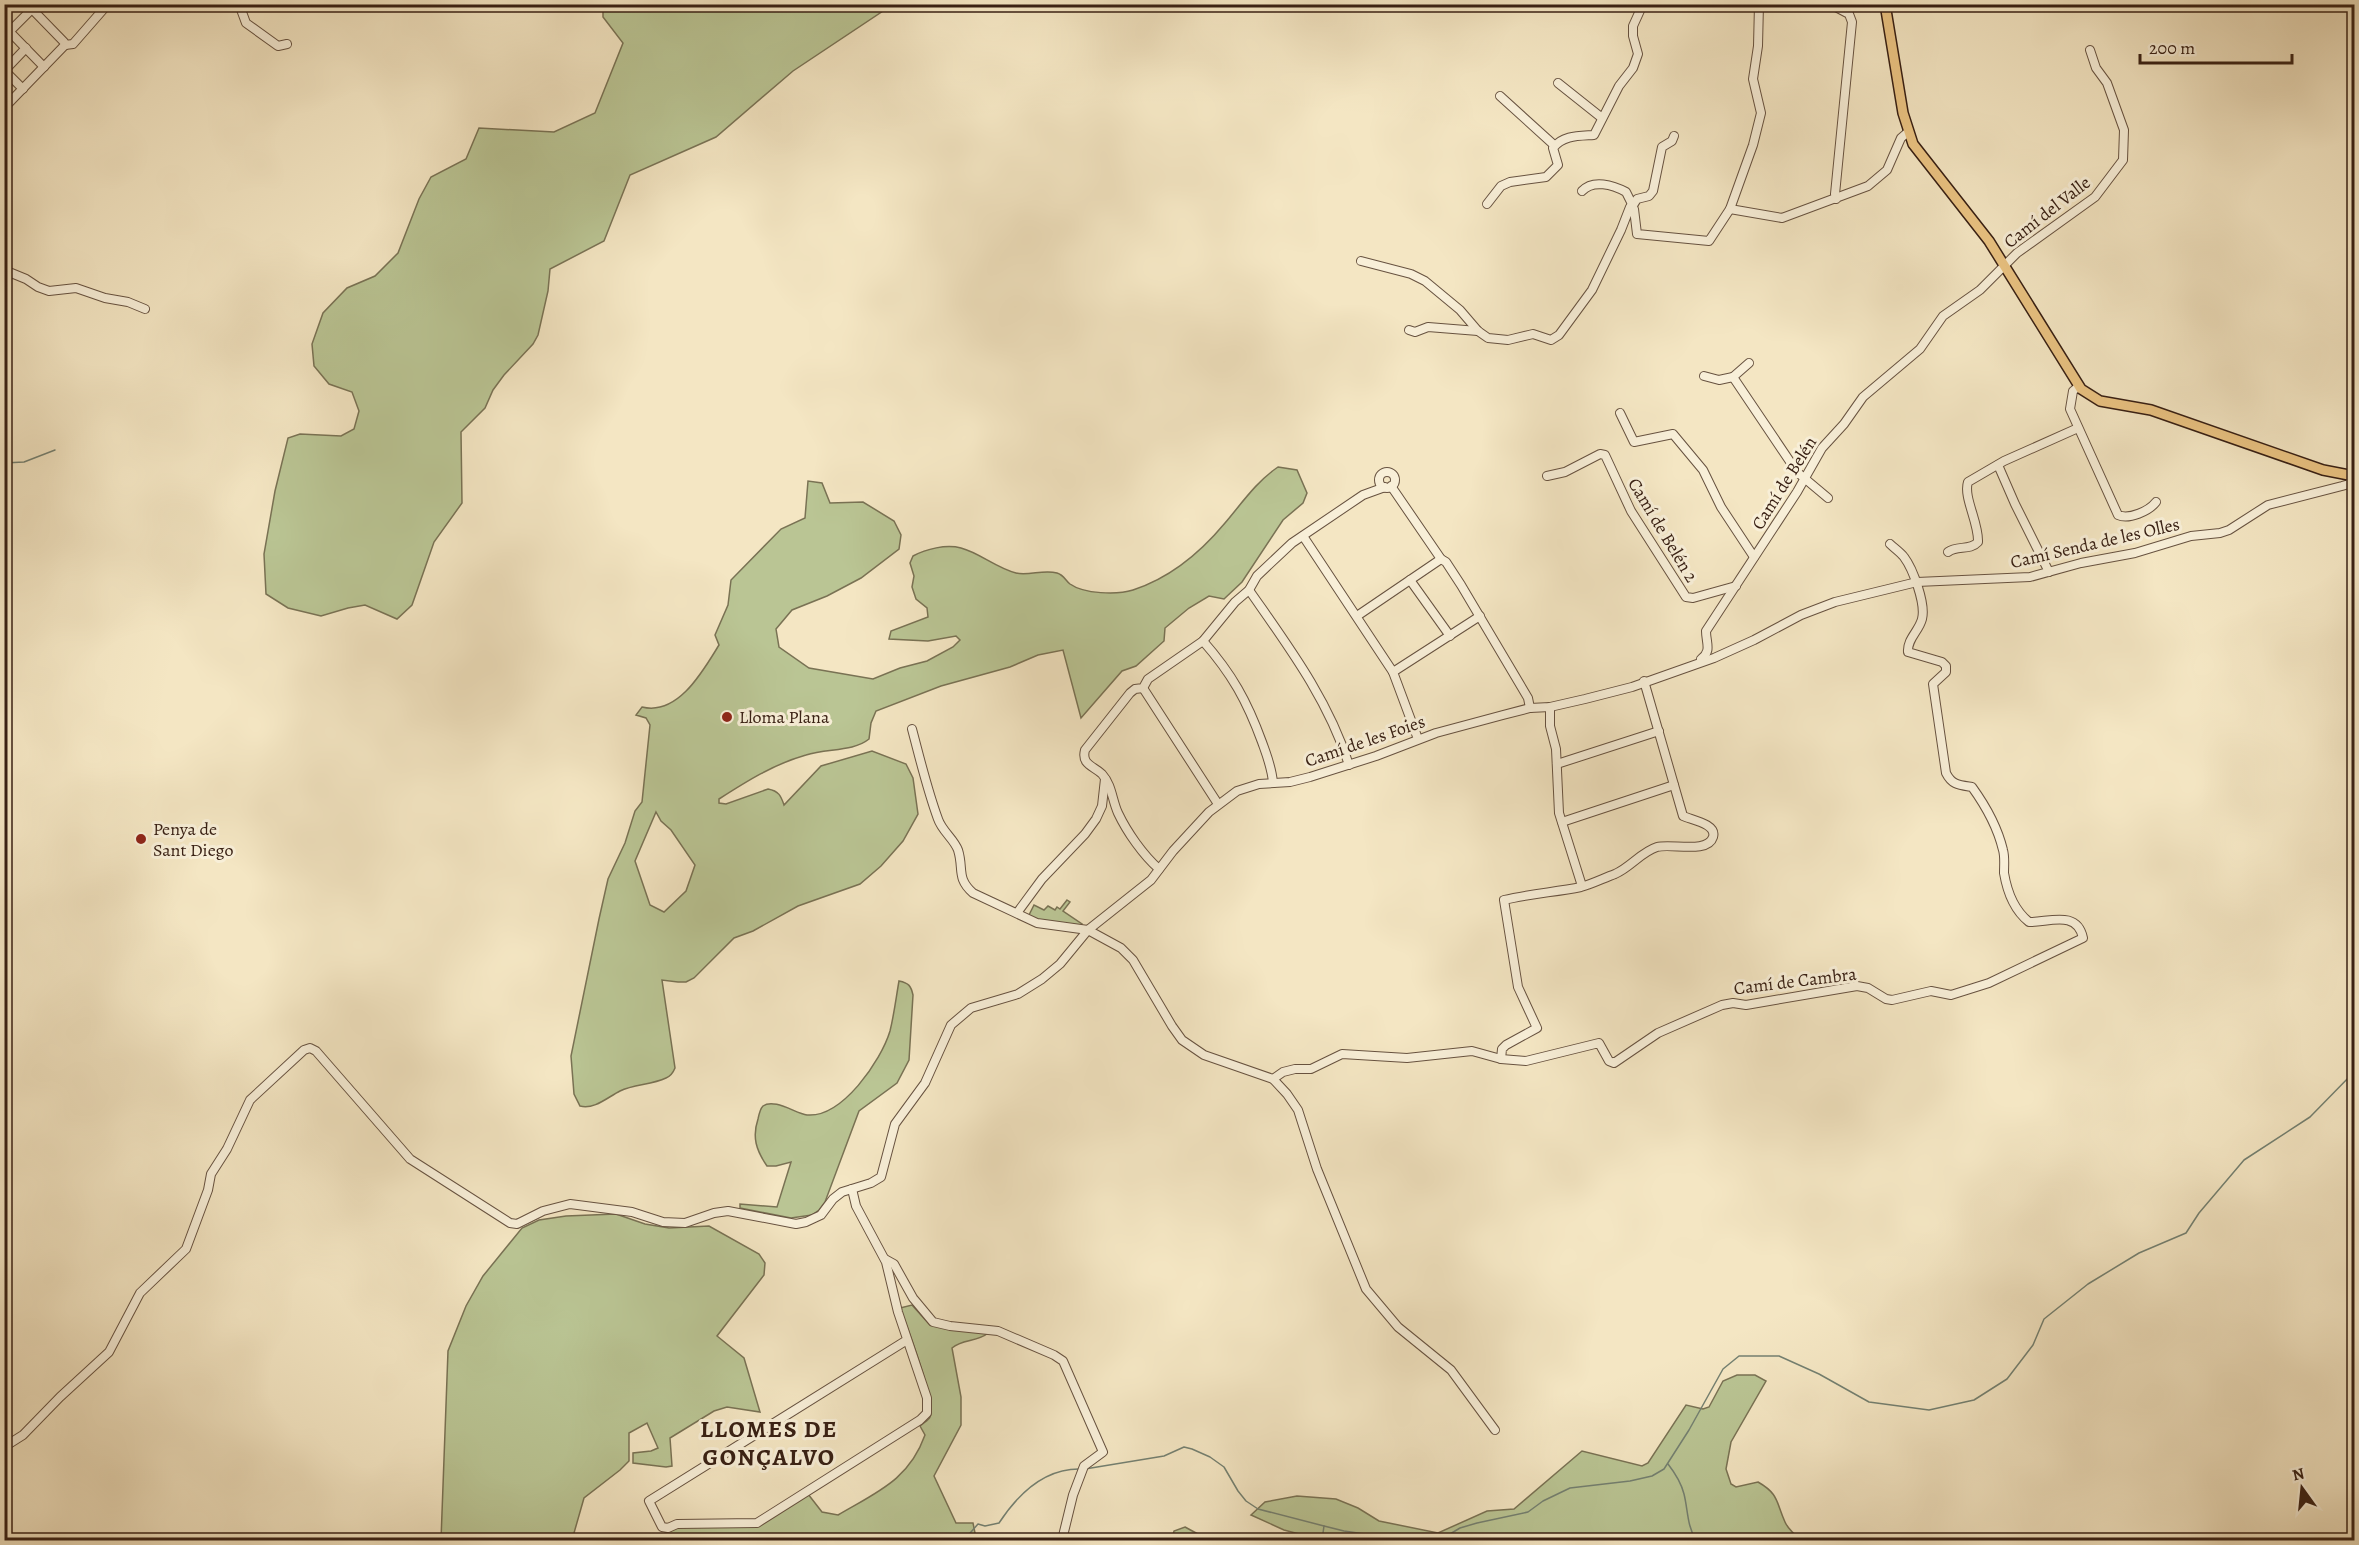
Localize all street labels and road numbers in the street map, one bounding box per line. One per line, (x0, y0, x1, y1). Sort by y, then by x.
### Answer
street label: Camí del Valle (1999, 171, 2095, 253)
street label: Camí de Belén (1746, 432, 1822, 534)
street label: Camí de Belén 2 (1622, 473, 1704, 587)
street label: Camí Senda de les Olles (2008, 512, 2182, 574)
street label: Camí de les Foies (1302, 709, 1428, 773)
street label: Camí de Cambra (1732, 961, 1858, 1000)

